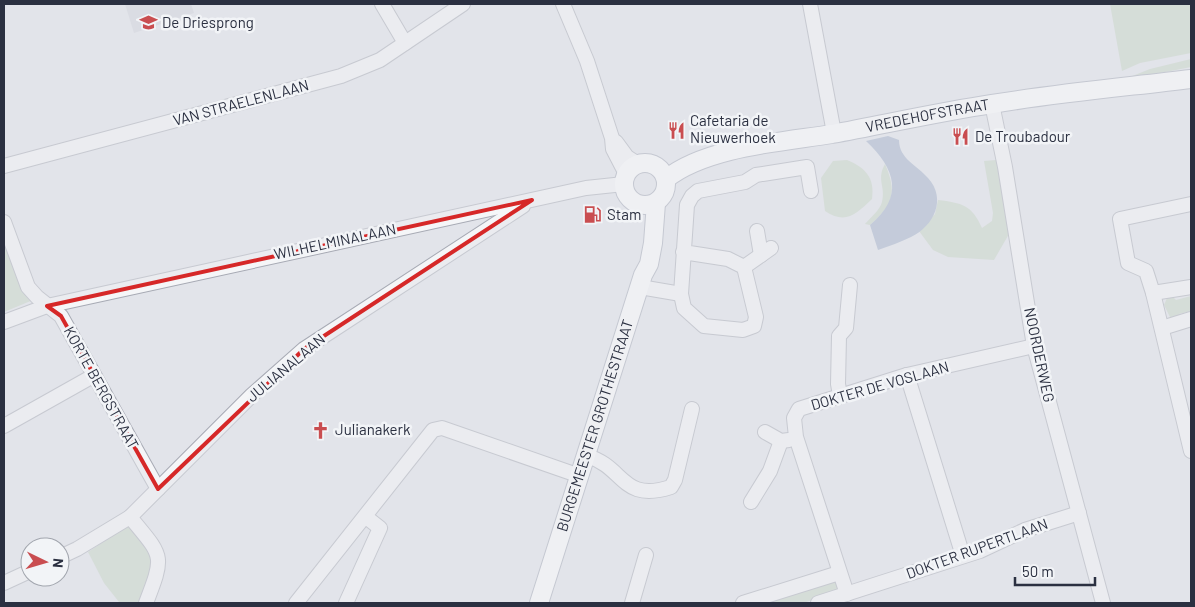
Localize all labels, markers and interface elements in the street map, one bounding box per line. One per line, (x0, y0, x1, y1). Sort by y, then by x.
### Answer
school or university icon: De Driesprong (138, 13, 158, 33)
place label: De Driesprong (162, 13, 254, 31)
street label: VAN STRAELENLAAN (171, 75, 311, 129)
street label: VREDEHOFSTRAAT (864, 95, 991, 135)
place label: Cafetaria de Nieuwerhoek (690, 111, 776, 146)
restaurant icon: Cafetaria de Nieuwerhoek (666, 120, 686, 140)
restaurant icon: De Troubadour (951, 127, 971, 147)
place label: De Troubadour (975, 127, 1071, 145)
fuel station icon: Stam (583, 205, 603, 225)
place label: Stam (607, 205, 641, 223)
street label: WILHELMINALAAN (272, 219, 397, 263)
street label: NOORDERWEG (1021, 306, 1059, 404)
street label: BURGEMEESTER GROTHESTRAAT (552, 317, 636, 534)
street label: KORTE BERGSTRAAT (61, 323, 143, 452)
street label: JULIANALAAN (243, 329, 328, 405)
street label: DOKTER DE VOSLAAN (809, 357, 951, 413)
church icon: Julianakerk (311, 420, 331, 440)
place label: Julianakerk (335, 420, 411, 438)
street label: DOKTER RUPERTLAAN (903, 514, 1050, 582)
north arrow (20, 537, 70, 587)
scale bar (1015, 554, 1095, 586)
text: N (50, 558, 67, 569)
text: 50 m (1022, 562, 1054, 580)

